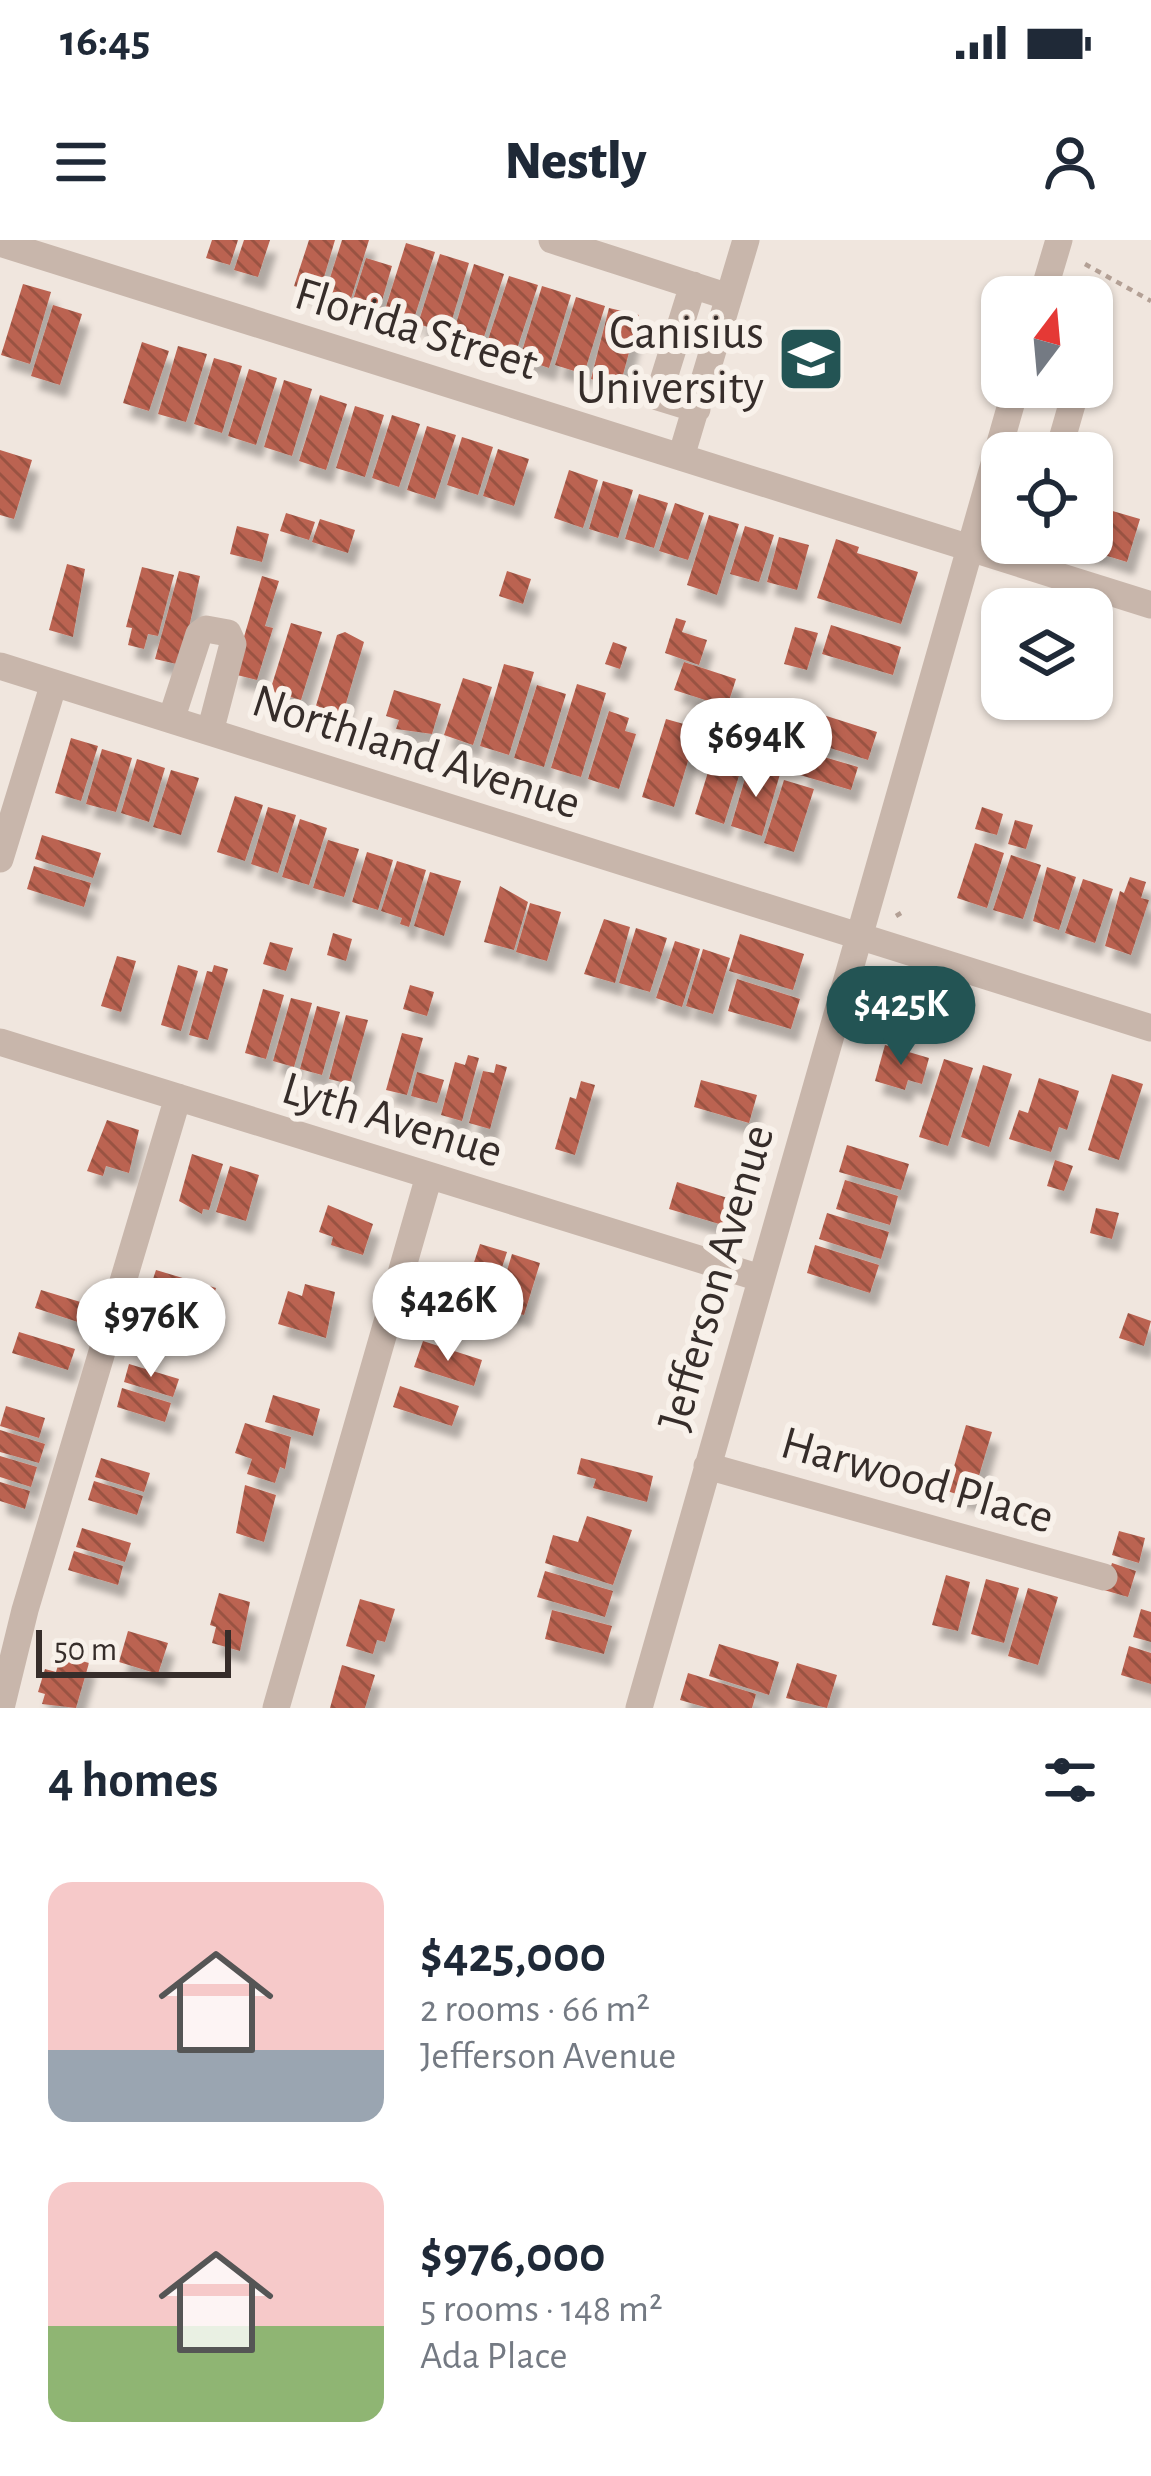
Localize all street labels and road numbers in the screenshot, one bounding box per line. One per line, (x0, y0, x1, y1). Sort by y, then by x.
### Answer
street label: Florida Street (289, 270, 543, 389)
street label: Northland Avenue (246, 677, 586, 828)
street label: Lyth Avenue (276, 1065, 508, 1177)
street label: Jefferson Avenue (650, 1120, 783, 1436)
street label: Harwood Place (776, 1419, 1059, 1543)

